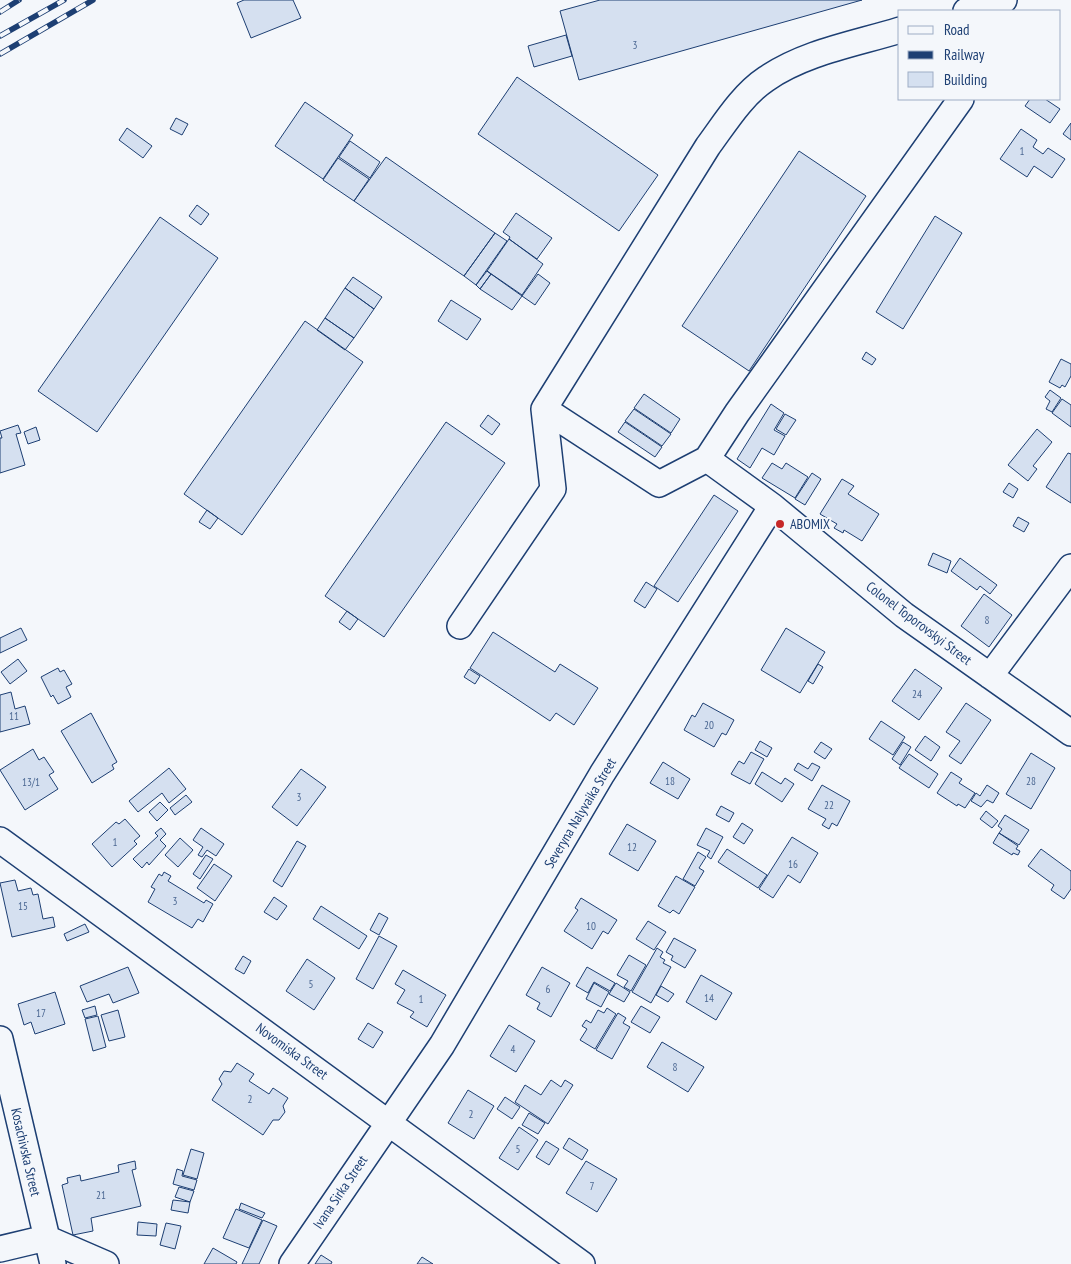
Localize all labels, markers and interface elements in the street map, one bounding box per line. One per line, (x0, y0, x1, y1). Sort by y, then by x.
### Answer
legend (898, 10, 1061, 100)
text: Road (944, 20, 970, 39)
house number: 3 (633, 38, 638, 52)
text: Railway (944, 45, 985, 64)
text: Building (944, 70, 987, 89)
house number: 1 (1020, 144, 1025, 158)
place label: ABOMIX (790, 515, 830, 533)
marker: ABOMIX (774, 518, 786, 530)
street label: Colonel Toporovskyi Street (863, 577, 976, 669)
house number: 8 (985, 613, 990, 627)
house number: 24 (912, 687, 922, 701)
house number: 11 (9, 709, 19, 723)
house number: 20 (704, 718, 714, 732)
street label: Severyna Nalyvaika Street (540, 754, 620, 871)
house number: 18 (665, 774, 675, 788)
house number: 28 (1026, 774, 1036, 788)
house number: 13/1 (22, 775, 40, 789)
house number: 3 (297, 790, 302, 804)
house number: 22 (824, 798, 834, 812)
house number: 1 (113, 835, 118, 849)
house number: 12 (627, 840, 637, 854)
house number: 16 (788, 857, 798, 871)
house number: 3 (173, 894, 178, 908)
house number: 15 (18, 899, 28, 913)
house number: 10 (586, 919, 596, 933)
house number: 5 (309, 977, 314, 991)
house number: 6 (546, 982, 551, 996)
house number: 14 (704, 991, 714, 1005)
house number: 1 (419, 992, 424, 1006)
house number: 17 (36, 1006, 46, 1020)
street label: Novomiska Street (252, 1019, 332, 1083)
house number: 4 (511, 1042, 516, 1056)
house number: 8 (673, 1060, 678, 1074)
house number: 2 (248, 1092, 253, 1106)
street label: Kosachivska Street (7, 1106, 45, 1198)
house number: 2 (469, 1107, 474, 1121)
house number: 5 (516, 1142, 521, 1156)
street label: Ivana Sirka Street (309, 1152, 371, 1232)
house number: 7 (590, 1179, 595, 1193)
house number: 21 (96, 1188, 106, 1202)

